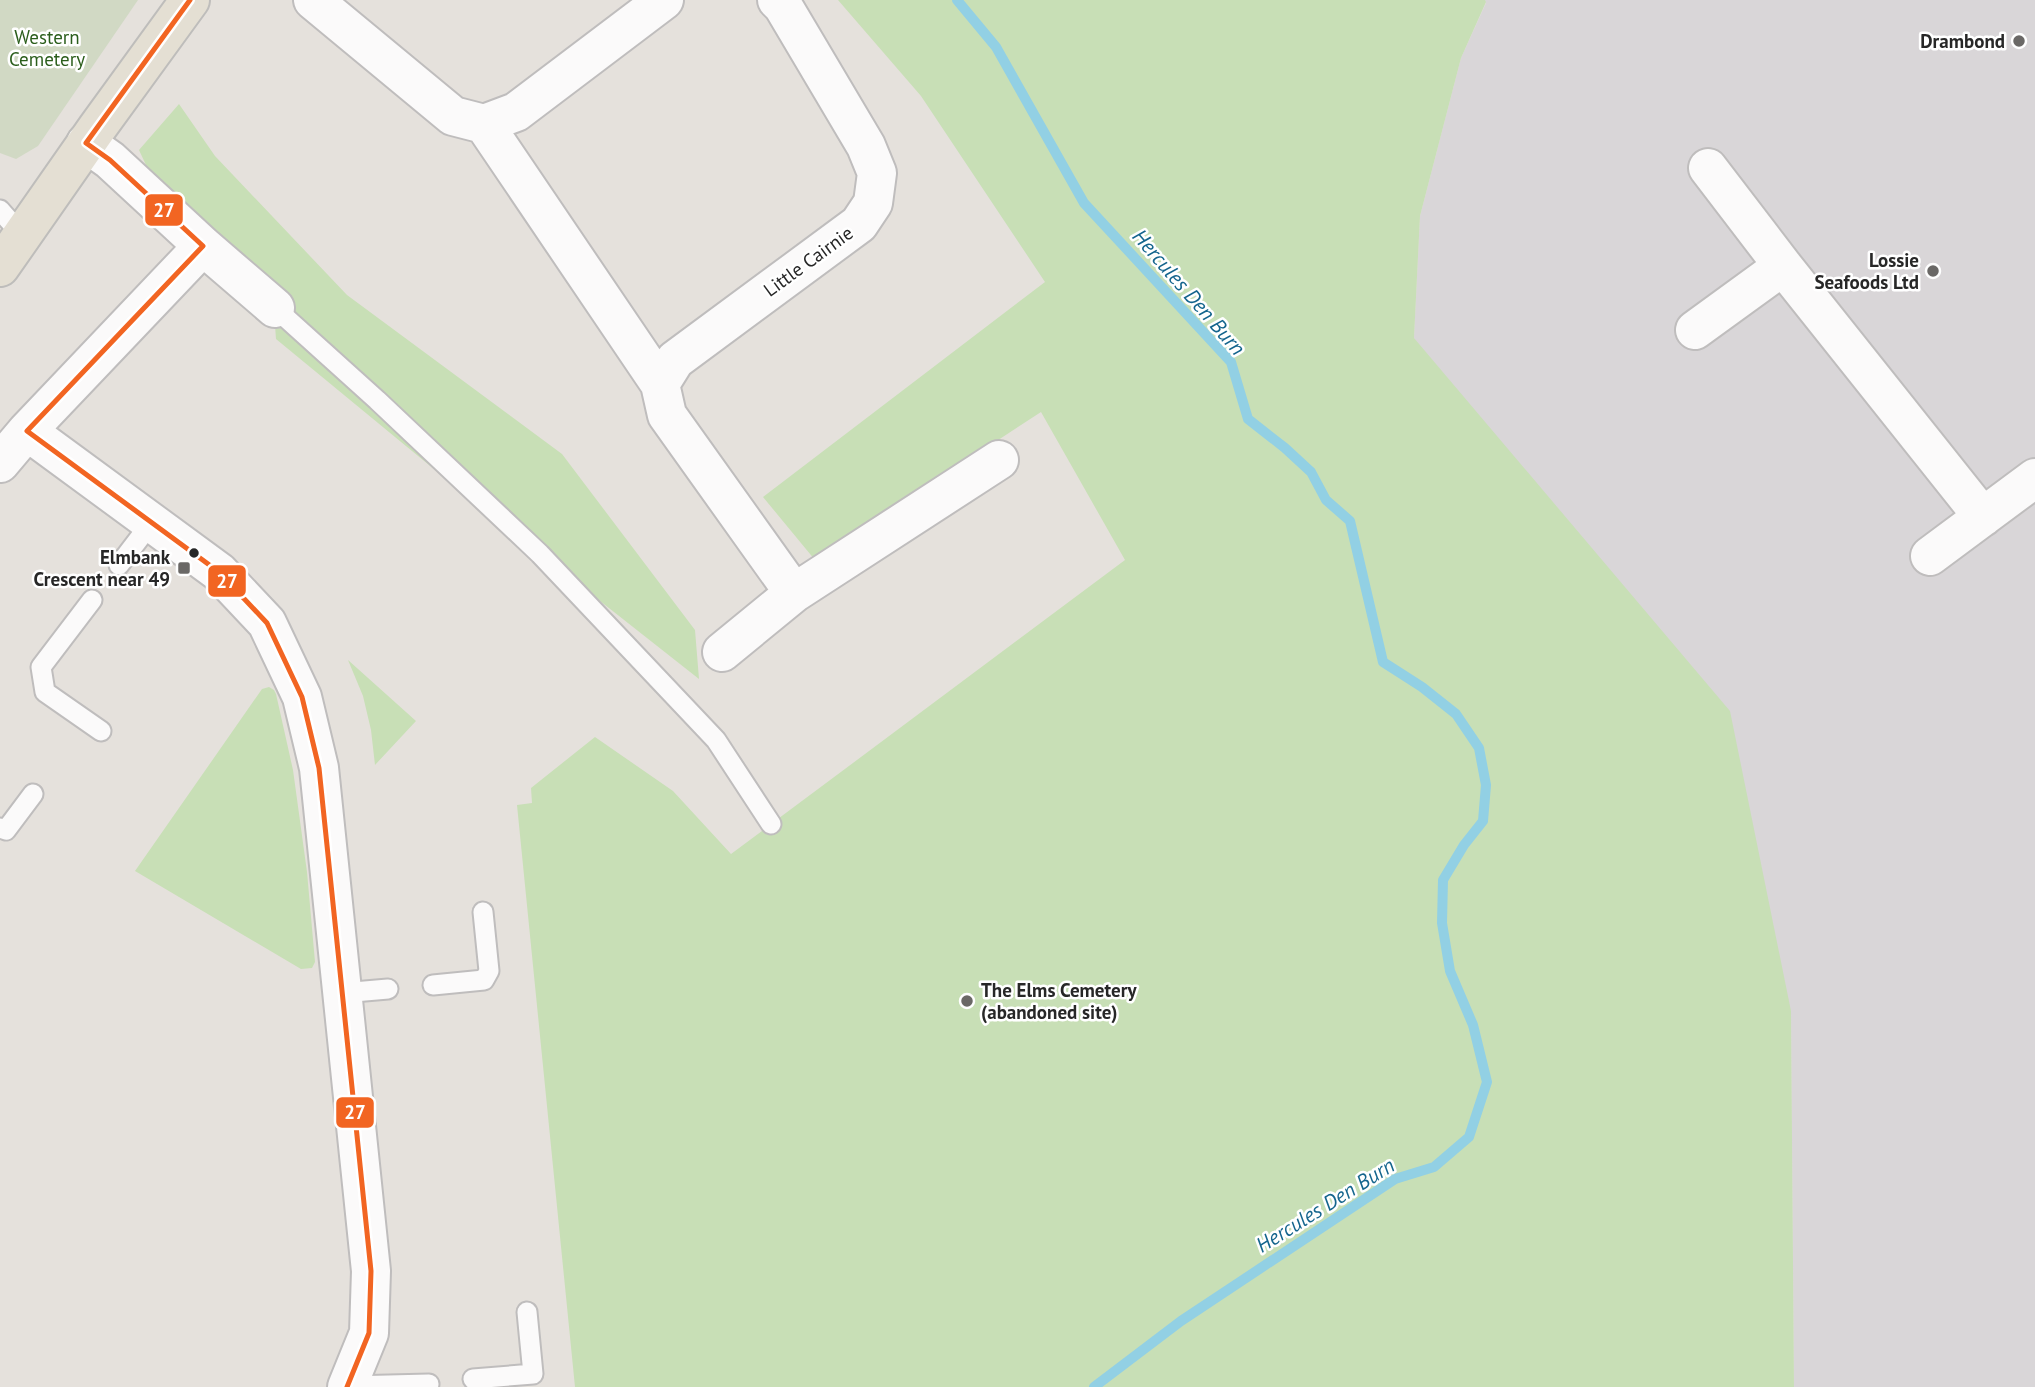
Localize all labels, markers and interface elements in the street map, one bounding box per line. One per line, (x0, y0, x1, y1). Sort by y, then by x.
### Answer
park label: Western Cemetery (9, 25, 85, 71)
place label: Drambond (1920, 29, 2005, 53)
marker: Drambond (2011, 33, 2027, 49)
line badge: 27 (144, 193, 184, 227)
text: 27 (153, 198, 175, 222)
street label: Little Cairnie (759, 221, 857, 301)
water label: Hercules Den Burn (1127, 223, 1251, 361)
place label: Lossie Seafoods Ltd (1814, 248, 1919, 294)
marker: Lossie Seafoods Ltd (1925, 263, 1941, 279)
place label: Elmbank Crescent near 49 (33, 545, 171, 591)
unlabelled marker (187, 546, 201, 560)
marker: Elmbank Crescent near 49 (176, 560, 192, 576)
line badge: 27 (207, 564, 247, 598)
text: 27 (216, 569, 238, 593)
place label: The Elms Cemetery (abandoned site) (981, 978, 1137, 1024)
marker: The Elms Cemetery (abandoned site) (959, 993, 975, 1009)
line badge: 27 (335, 1096, 375, 1129)
text: 27 (344, 1100, 366, 1124)
water label: Hercules Den Burn (1251, 1152, 1399, 1258)

